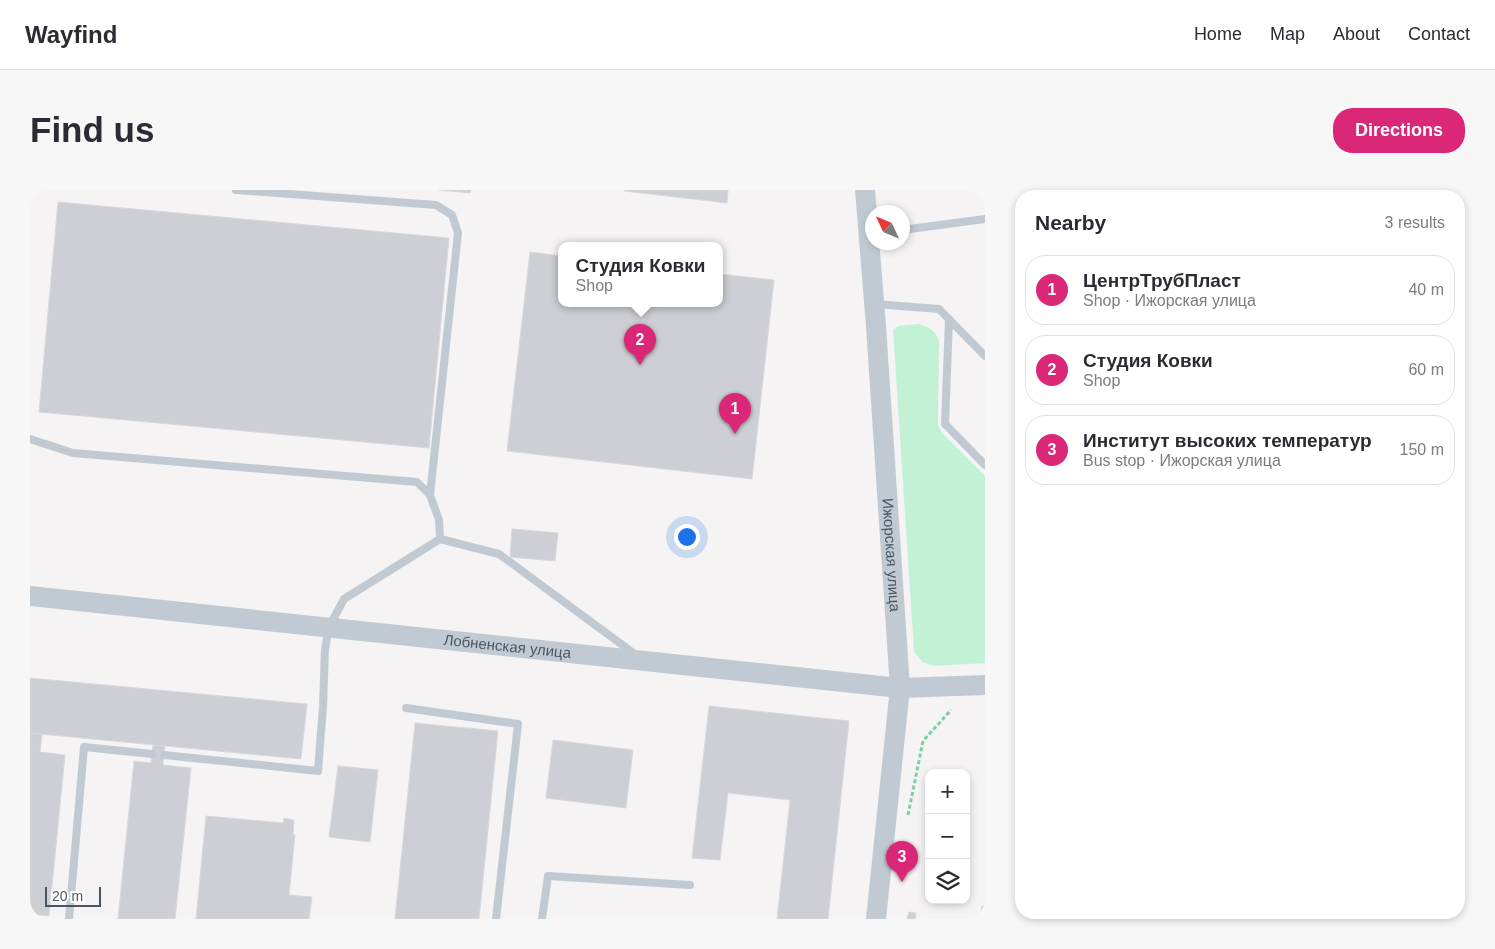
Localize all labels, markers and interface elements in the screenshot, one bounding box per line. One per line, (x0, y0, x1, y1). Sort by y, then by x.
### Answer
text: Wayfind (25, 21, 117, 48)
text: Home (1194, 24, 1242, 44)
text: Map (1270, 24, 1305, 44)
text: About (1333, 24, 1380, 44)
text: Contact (1408, 24, 1470, 44)
button: Directions (1333, 108, 1465, 153)
text: Find us (30, 110, 154, 149)
north arrow (865, 205, 910, 250)
text: Nearby (1035, 211, 1106, 234)
text: 3 results (1385, 214, 1445, 231)
popup (558, 242, 723, 307)
text: Студия Ковки (576, 255, 705, 276)
text: ЦентрТрубПласт (1083, 270, 1241, 291)
text: Shop (576, 277, 613, 294)
text: 1 (1048, 281, 1056, 298)
text: 40 m (1408, 281, 1444, 298)
text: Shop · Ижорская улица (1083, 292, 1256, 309)
pin: 2 (624, 324, 656, 365)
text: Студия Ковки (1083, 350, 1213, 371)
text: 2 (1048, 361, 1056, 378)
text: 60 m (1408, 361, 1444, 378)
text: Shop (1083, 372, 1120, 389)
pin: 1 (719, 393, 751, 434)
text: Институт высоких температур (1083, 430, 1372, 451)
text: 3 (1048, 441, 1056, 458)
text: 150 m (1400, 441, 1444, 458)
text: Bus stop · Ижорская улица (1083, 452, 1281, 469)
street label: Ижорская улица (879, 498, 904, 613)
your location (674, 524, 700, 550)
street label: Лобненская улица (443, 631, 573, 661)
map controls (925, 769, 970, 904)
button: + (925, 769, 970, 814)
button: − (925, 814, 970, 859)
pin: 3 (886, 841, 918, 882)
button: layers (925, 859, 970, 904)
scale bar (45, 884, 101, 907)
text: 20 m (52, 888, 83, 904)

